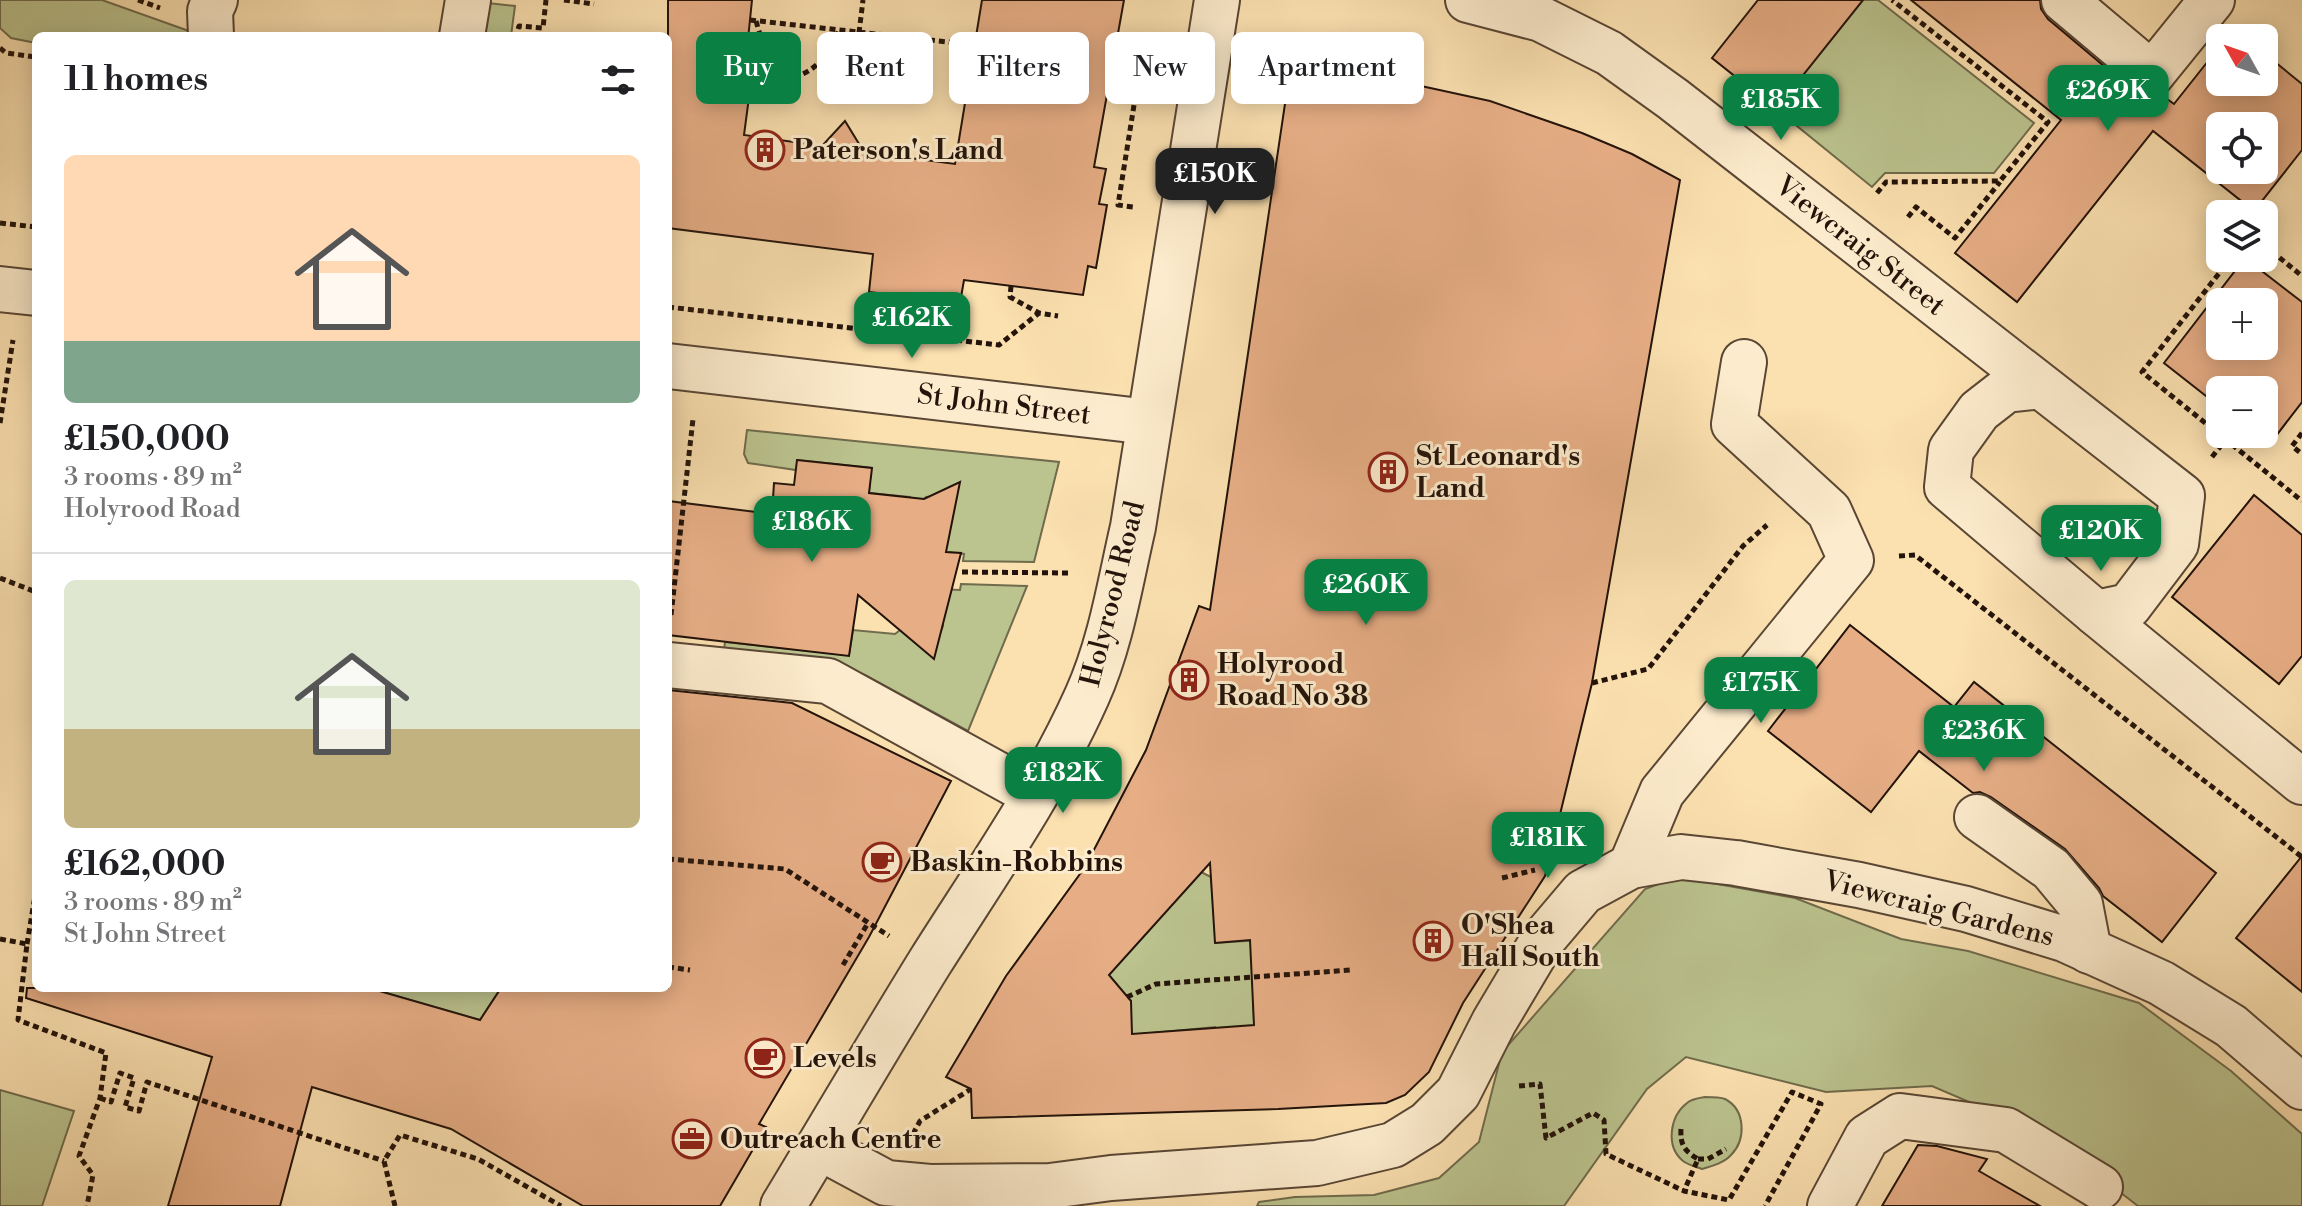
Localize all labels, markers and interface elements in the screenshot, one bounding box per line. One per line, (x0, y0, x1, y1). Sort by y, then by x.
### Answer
north arrow (2206, 24, 2278, 96)
map controls (2206, 24, 2278, 448)
chip: Buy (696, 32, 801, 104)
chip: Rent (817, 32, 933, 104)
chip: Filters (949, 32, 1089, 104)
chip: New (1105, 32, 1215, 104)
chip: Apartment (1231, 32, 1424, 104)
icon: filters (596, 58, 640, 102)
text: 11 homes (64, 59, 208, 101)
pin: £269K (2052, 65, 2164, 133)
pin: £185K (1725, 74, 1837, 142)
text: £269K (2066, 75, 2150, 107)
text: £185K (1741, 84, 1821, 116)
button: locate (2206, 112, 2278, 184)
building icon: Paterson's Land (744, 129, 786, 171)
place label: Paterson's Land (793, 133, 1004, 168)
pin: £150K (1159, 148, 1271, 216)
text: £150K (1173, 158, 1257, 190)
street label: Viewcraig Street (1767, 168, 1952, 323)
button: layers (2206, 200, 2278, 272)
icon: home (280, 207, 424, 351)
button: + (2206, 288, 2278, 360)
pin: £162K (856, 292, 968, 360)
text: £162K (872, 302, 952, 334)
button: − (2206, 376, 2278, 448)
street label: St John Street (915, 377, 1093, 433)
text: £150,000 (64, 419, 230, 461)
place label: St Leonard's Land (1416, 439, 1580, 506)
building icon: St Leonard's Land (1367, 451, 1409, 493)
text: 3 rooms · 89 m² (64, 461, 242, 493)
text: Holyrood Road (64, 493, 240, 525)
pin: £186K (756, 496, 868, 564)
street label: Holyrood Road (1073, 497, 1153, 690)
pin: £120K (2045, 505, 2157, 573)
text: £186K (772, 506, 852, 538)
text: £120K (2059, 515, 2143, 547)
pin: £260K (1310, 559, 1422, 627)
text: £260K (1322, 569, 1410, 601)
icon: home (280, 632, 424, 776)
place label: Holyrood Road No 38 (1217, 647, 1368, 714)
pin: £175K (1705, 657, 1817, 725)
building icon: Holyrood Road No 38 (1168, 659, 1210, 701)
text: £175K (1722, 667, 1800, 699)
pin: £236K (1928, 705, 2040, 773)
text: £236K (1942, 715, 2026, 747)
pin: £182K (1007, 747, 1119, 815)
text: £182K (1023, 757, 1103, 789)
pin: £181K (1492, 812, 1604, 880)
text: £181K (1510, 822, 1586, 854)
cafe icon: Baskin-Robbins (861, 841, 903, 883)
text: £162,000 (64, 844, 225, 886)
place label: Baskin-Robbins (910, 845, 1123, 880)
street label: Viewcraig Gardens (1819, 863, 2058, 955)
text: 3 rooms · 89 m² (64, 886, 242, 918)
place label: O'Shea Hall South (1461, 908, 1600, 975)
text: St John Street (64, 918, 226, 950)
building icon: O'Shea Hall South (1412, 920, 1454, 962)
cafe icon: Levels (744, 1037, 786, 1079)
place label: Levels (793, 1041, 877, 1076)
office icon: Outreach Centre (671, 1118, 713, 1160)
place label: Outreach Centre (720, 1122, 941, 1157)

